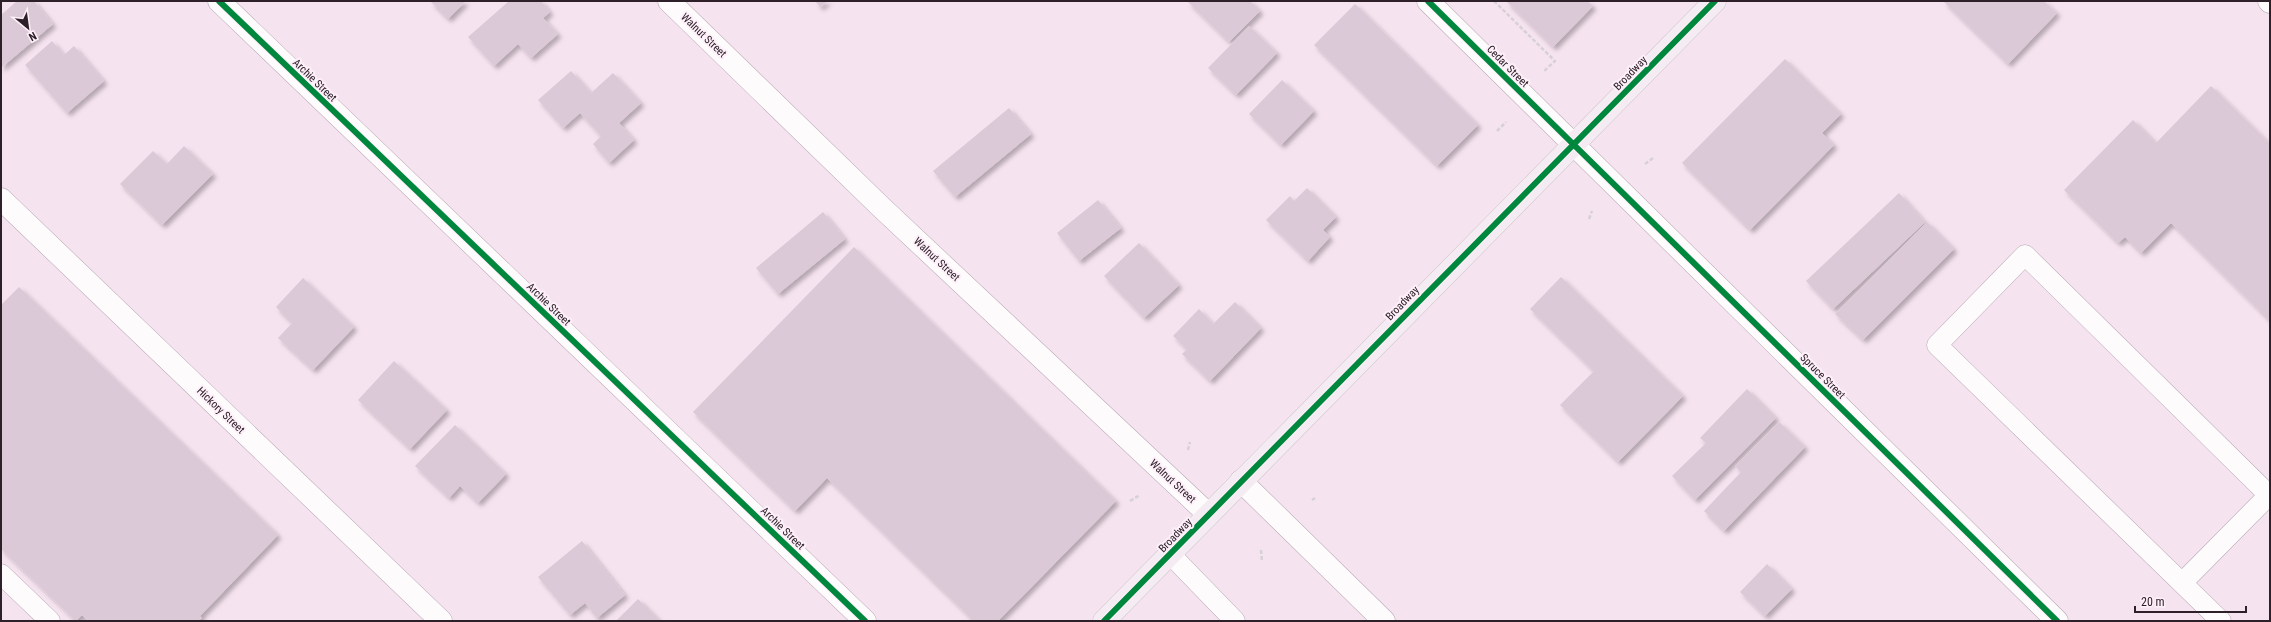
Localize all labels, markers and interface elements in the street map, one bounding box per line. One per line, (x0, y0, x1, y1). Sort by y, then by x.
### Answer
north arrow (8, 8, 48, 48)
street label: Walnut Street (678, 10, 729, 60)
text: N (26, 29, 39, 44)
street label: Cedar Street (1484, 43, 1531, 90)
street label: Broadway (1611, 53, 1650, 93)
street label: Archie Street (290, 56, 339, 104)
street label: Walnut Street (911, 235, 962, 284)
street label: Archie Street (524, 280, 573, 328)
street label: Broadway (1383, 283, 1422, 323)
street label: Spruce Street (1797, 351, 1848, 402)
street label: Hickory Street (194, 384, 247, 436)
street label: Walnut Street (1147, 457, 1198, 506)
street label: Archie Street (758, 504, 807, 552)
street label: Broadway (1156, 515, 1195, 555)
scale bar (2135, 588, 2246, 614)
text: 20 m (2141, 595, 2165, 609)

